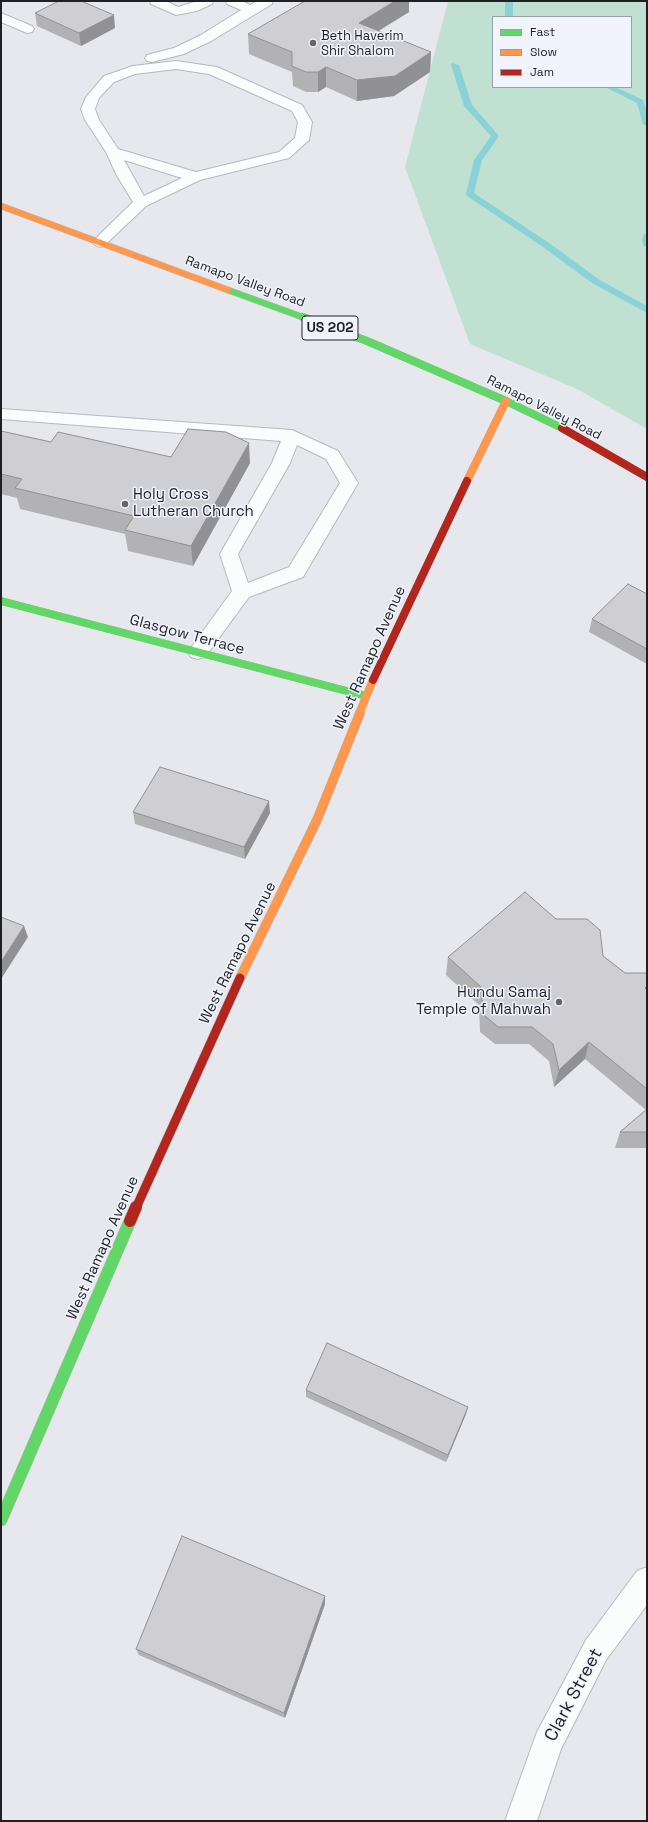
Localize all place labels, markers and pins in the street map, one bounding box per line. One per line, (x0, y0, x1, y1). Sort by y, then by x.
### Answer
place label: Beth Haverim Shir Shalom (321, 28, 404, 59)
marker: Beth Haverim Shir Shalom (308, 38, 318, 48)
place label: Holy Cross Lutheran Church (133, 486, 254, 521)
marker: Holy Cross Lutheran Church (120, 499, 130, 509)
place label: Hundu Samaj Temple of Mahwah (416, 984, 551, 1019)
marker: Hundu Samaj Temple of Mahwah (554, 997, 564, 1007)

